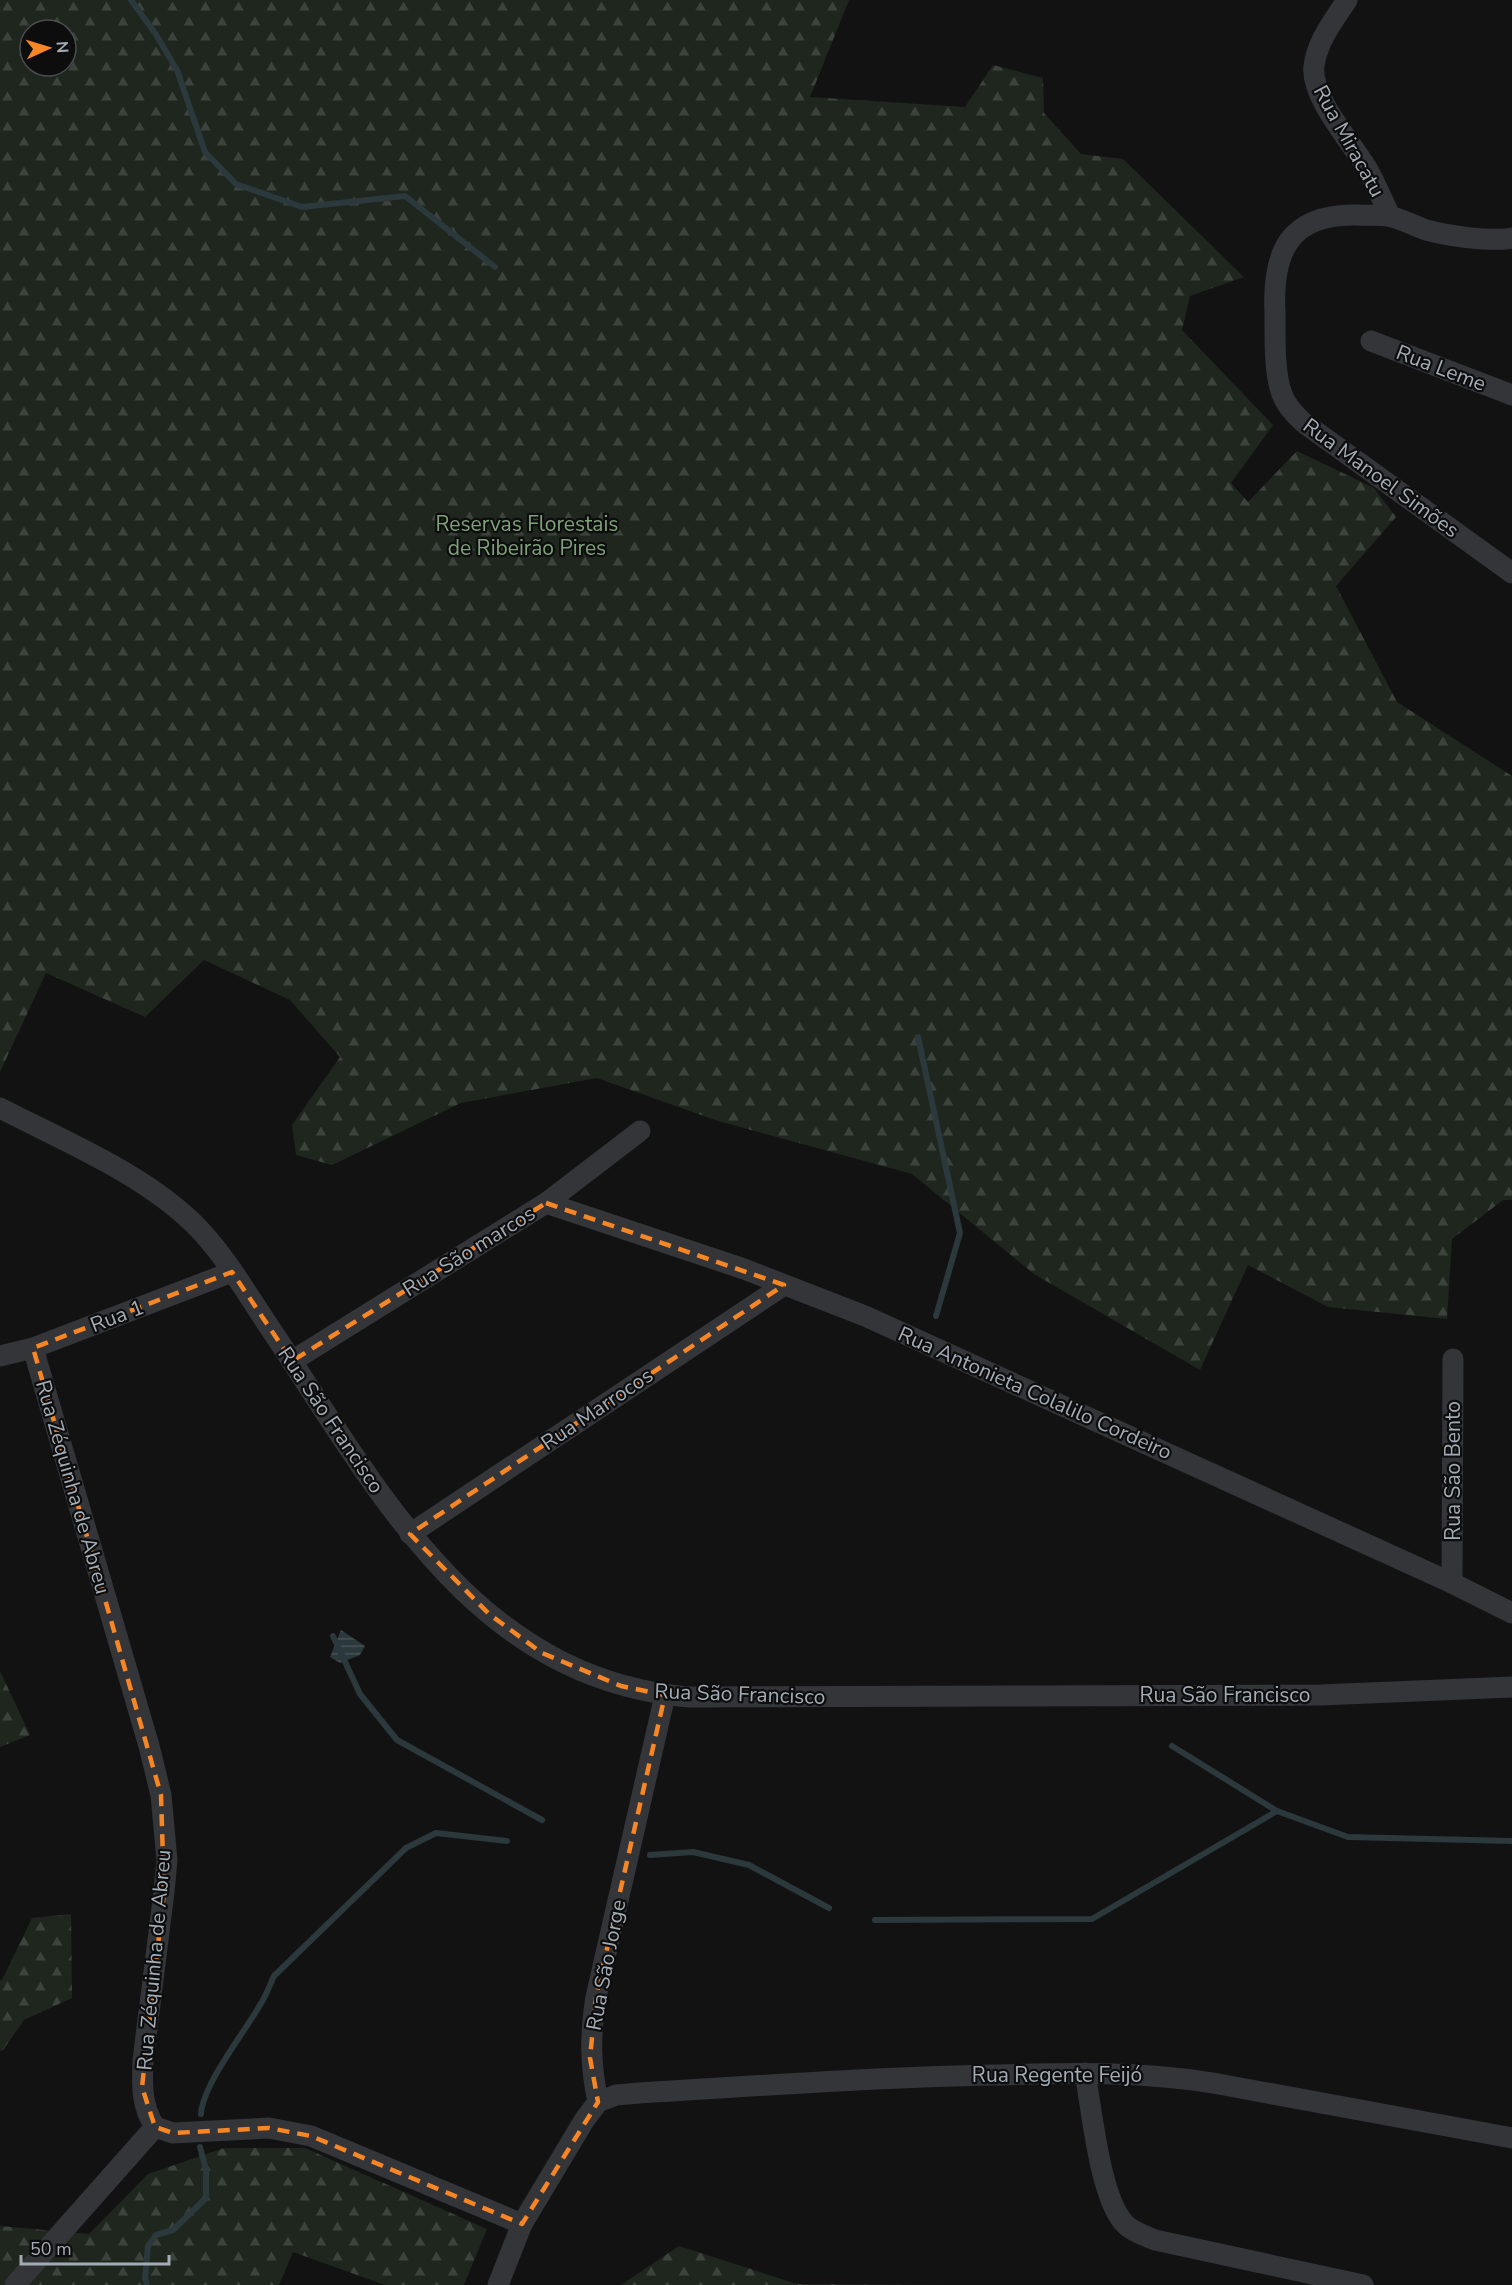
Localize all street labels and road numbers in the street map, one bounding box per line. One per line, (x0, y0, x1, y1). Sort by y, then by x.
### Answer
street label: Rua Miracatu (1307, 80, 1391, 202)
street label: Rua Leme (1392, 338, 1490, 398)
street label: Rua Manoel Simões (1297, 412, 1465, 544)
street label: Rua São marcos (397, 1199, 541, 1303)
street label: Rua 1 (86, 1293, 148, 1339)
street label: Rua Antonieta Colalilo Cordeiro (894, 1320, 1176, 1466)
street label: Rua São Francisco (272, 1341, 390, 1499)
street label: Rua Marrocos (536, 1361, 658, 1457)
street label: Rua Zéquinha de Abreu (29, 1377, 117, 1597)
street label: Rua São Bento (1439, 1401, 1467, 1541)
street label: Rua São Francisco (654, 1677, 826, 1711)
street label: Rua São Francisco (1139, 1681, 1311, 1709)
street label: Rua Zéquinha de Abreu (130, 1848, 178, 2072)
street label: Rua São Jorge (580, 1897, 632, 2033)
street label: Rua Regente Feijó (972, 2061, 1142, 2089)

